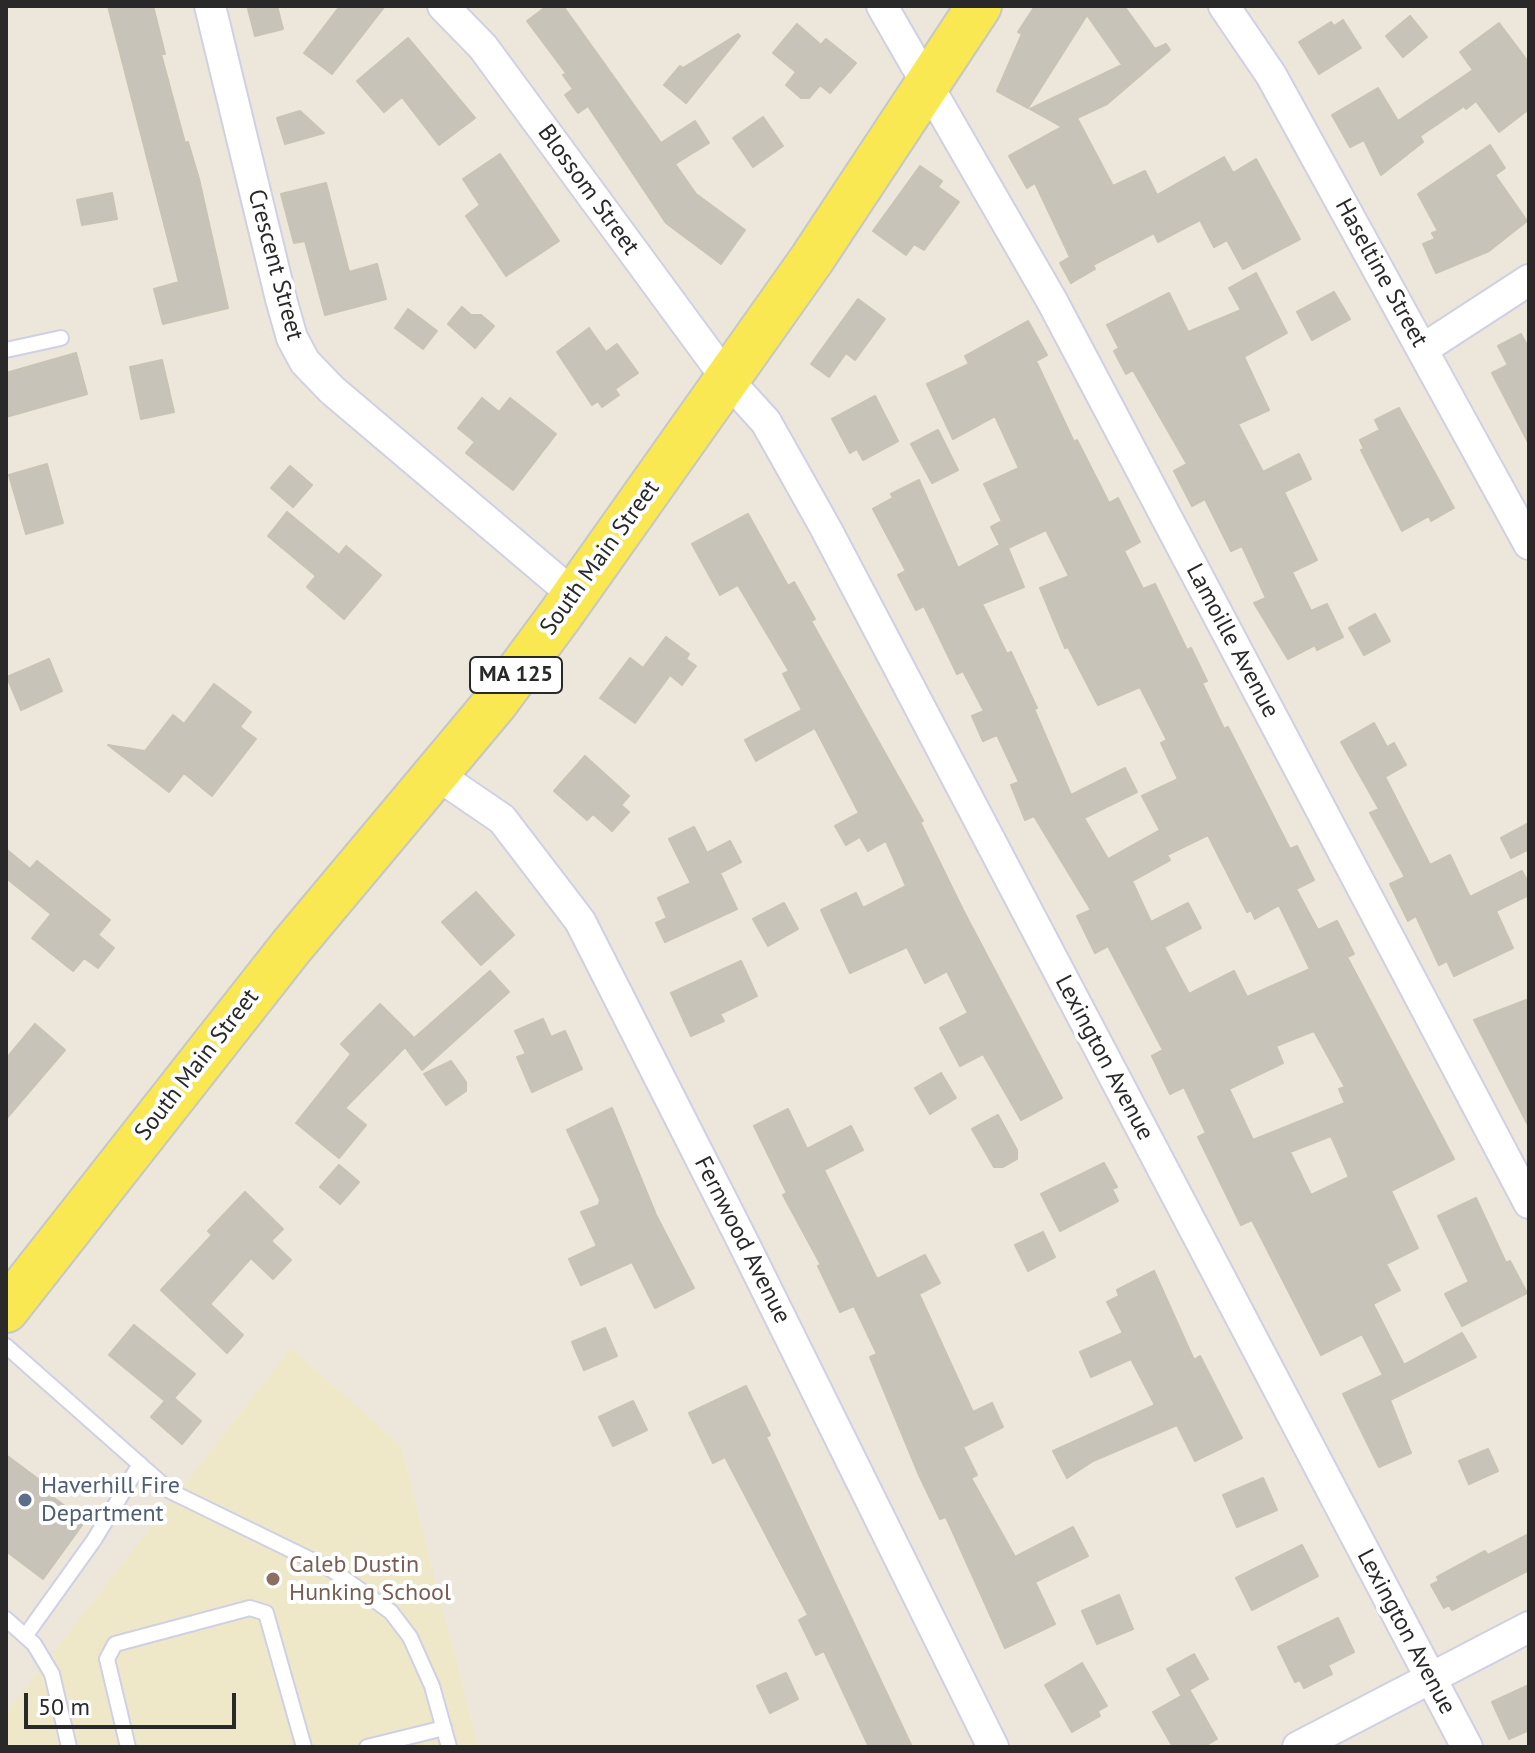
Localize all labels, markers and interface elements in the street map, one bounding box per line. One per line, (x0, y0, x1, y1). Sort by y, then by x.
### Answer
street label: Blossom Street (531, 119, 645, 261)
street label: Crescent Street (241, 186, 309, 344)
street label: Haseltine Street (1328, 194, 1434, 352)
street label: South Main Street (534, 475, 666, 641)
street label: Lamoille Avenue (1179, 559, 1285, 723)
road number: MA 125 (470, 657, 562, 693)
street label: Lexington Avenue (1048, 971, 1160, 1145)
street label: South Main Street (129, 983, 265, 1147)
street label: Fernwood Avenue (688, 1152, 796, 1328)
place label: Haverhill Fire Department (41, 1472, 180, 1528)
marker: Haverhill Fire Department (16, 1491, 34, 1509)
street label: Lexington Avenue (1350, 1545, 1462, 1719)
place label: Caleb Dustin Hunking School (289, 1551, 451, 1607)
marker: Caleb Dustin Hunking School (264, 1570, 282, 1588)
scale bar (28, 1677, 240, 1727)
text: 50 m (38, 1691, 90, 1722)

